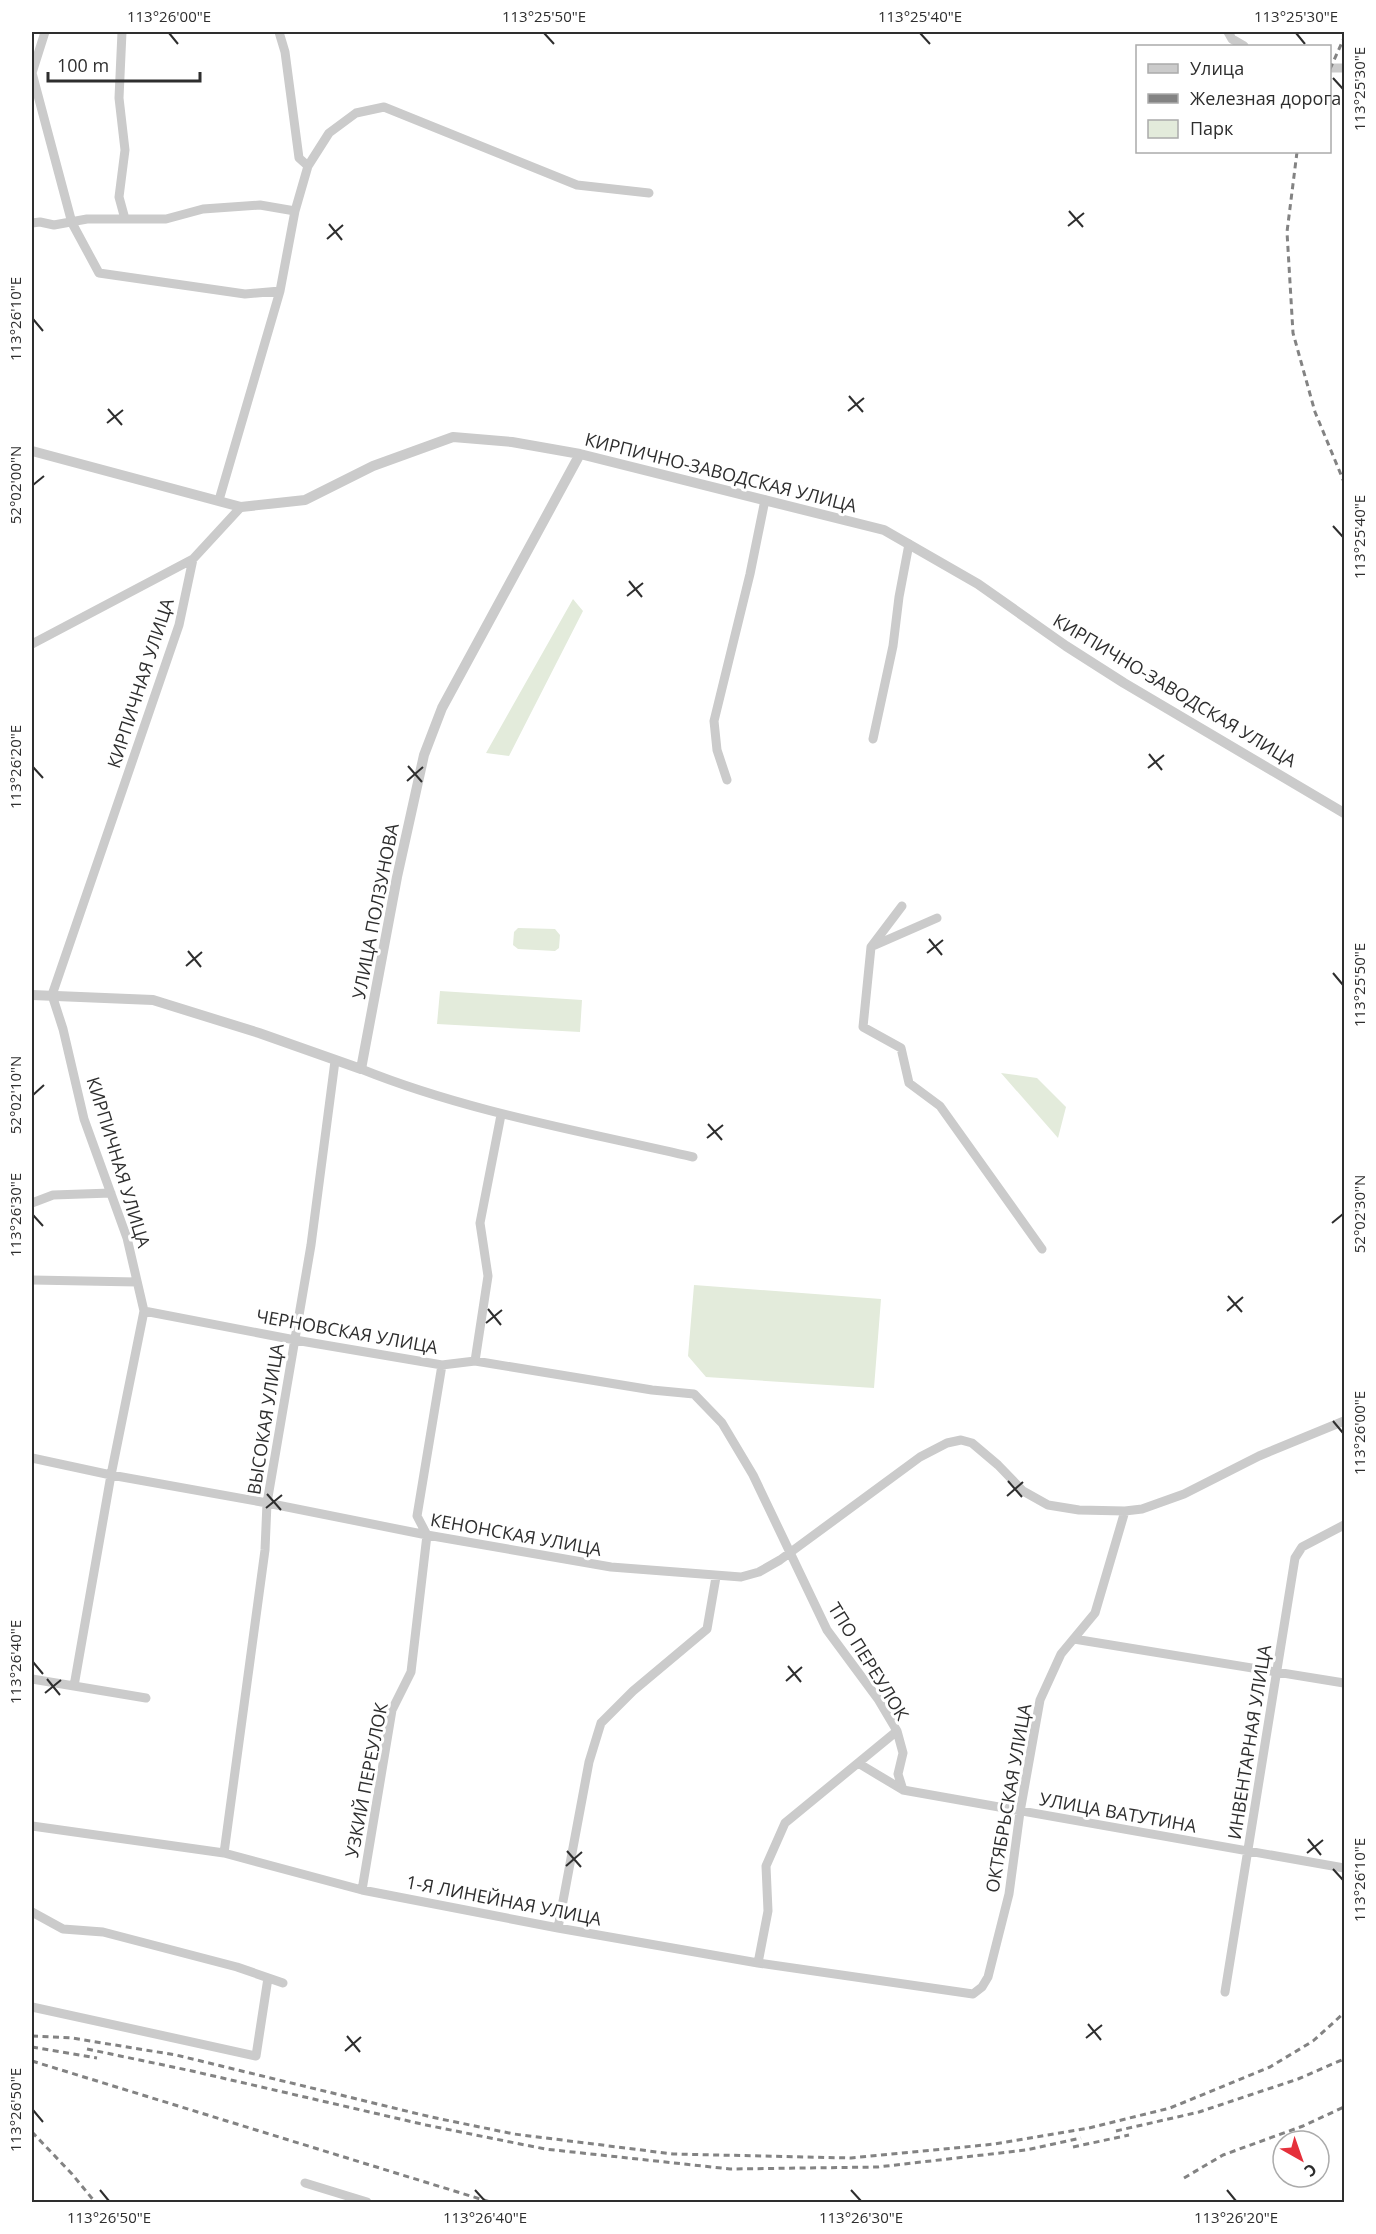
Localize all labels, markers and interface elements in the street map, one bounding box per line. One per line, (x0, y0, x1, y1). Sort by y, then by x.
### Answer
text: 113°26'00"E (127, 6, 211, 26)
text: 113°25'50"E (502, 6, 586, 26)
text: 113°25'40"E (878, 6, 962, 26)
text: 113°25'30"E (1254, 6, 1338, 26)
scale bar (48, 45, 200, 83)
legend (1136, 45, 1331, 153)
text: 113°25'30"E (1349, 47, 1369, 131)
text: 100 m (57, 53, 109, 77)
text: Улица (1190, 56, 1244, 80)
text: Железная дорога (1190, 86, 1341, 110)
text: Парк (1190, 116, 1234, 140)
text: 113°26'10"E (5, 277, 25, 361)
street label: КИРПИЧНО-ЗАВОДСКАЯ УЛИЦА (583, 427, 860, 518)
text: 52°02'00"N (5, 446, 25, 524)
text: 113°25'40"E (1349, 495, 1369, 579)
street label: КИРПИЧНАЯ УЛИЦА (101, 594, 179, 771)
street label: КИРПИЧНО-ЗАВОДСКАЯ УЛИЦА (1049, 608, 1301, 773)
text: 113°26'20"E (5, 725, 25, 809)
street label: УЛИЦА ПОЛЗУНОВА (346, 821, 404, 1001)
text: 113°25'50"E (1349, 943, 1369, 1027)
text: 52°02'10"N (5, 1056, 25, 1134)
street label: КИРПИЧНАЯ УЛИЦА (82, 1074, 157, 1251)
text: 113°26'30"E (5, 1173, 25, 1257)
text: 52°02'30"N (1349, 1175, 1369, 1253)
street label: ЧЕРНОВСКАЯ УЛИЦА (254, 1303, 440, 1359)
street label: ВЫСОКАЯ УЛИЦА (241, 1341, 289, 1496)
text: 113°26'00"E (1349, 1391, 1369, 1475)
street label: КЕНОНСКАЯ УЛИЦА (429, 1507, 604, 1561)
street label: ТПО ПЕРЕУЛОК (823, 1598, 915, 1724)
text: 113°26'40"E (5, 1620, 25, 1704)
street label: ИНВЕНТАРНАЯ УЛИЦА (1222, 1642, 1276, 1841)
street label: УЗКИЙ ПЕРЕУЛОК (339, 1700, 393, 1860)
street label: ОКТЯБРЬСКАЯ УЛИЦА (980, 1701, 1037, 1894)
street label: УЛИЦА ВАТУТИНА (1038, 1786, 1199, 1838)
text: 113°26'10"E (1349, 1838, 1369, 1922)
street label: 1-Я ЛИНЕЙНАЯ УЛИЦА (404, 1869, 604, 1931)
text: 113°26'50"E (5, 2068, 25, 2152)
north arrow (1271, 2129, 1331, 2189)
text: С (1300, 2159, 1322, 2182)
text: 113°26'50"E (67, 2207, 151, 2227)
text: 113°26'40"E (443, 2207, 527, 2227)
text: 113°26'30"E (819, 2207, 903, 2227)
text: 113°26'20"E (1194, 2207, 1278, 2227)

